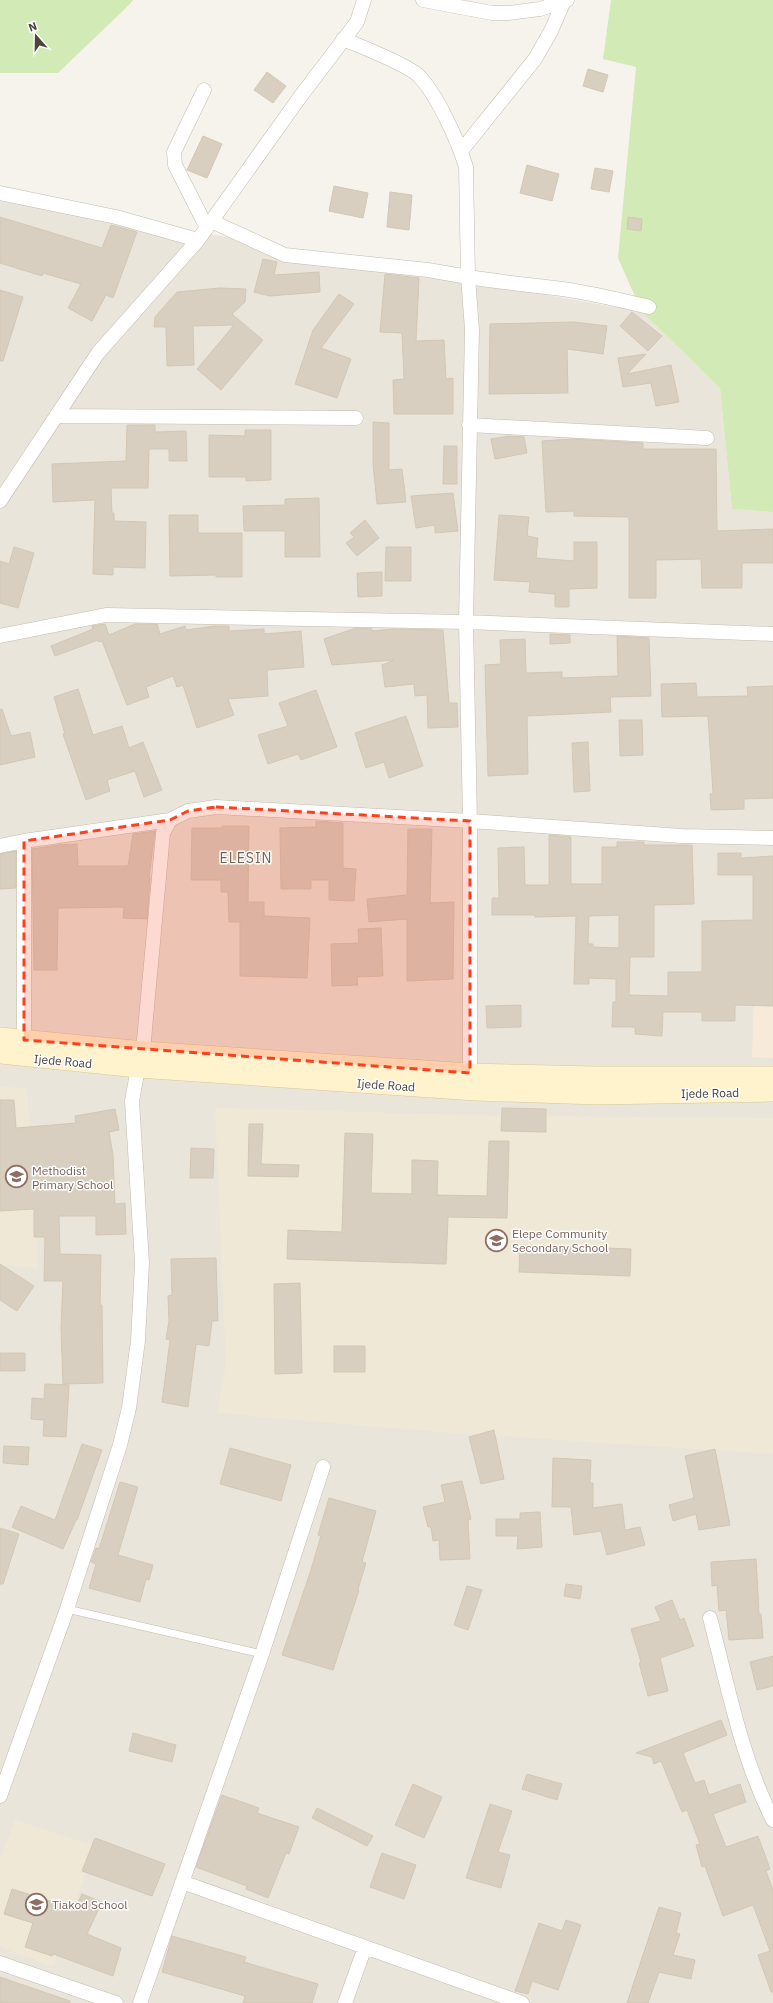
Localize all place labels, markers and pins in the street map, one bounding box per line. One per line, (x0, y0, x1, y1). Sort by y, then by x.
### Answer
place label: Methodist Primary School (32, 1163, 113, 1192)
school or university icon: Methodist Primary School (3, 1164, 29, 1190)
place label: Elepe Community Secondary School (512, 1226, 608, 1255)
school or university icon: Elepe Community Secondary School (484, 1227, 510, 1253)
school or university icon: Tiakod School (24, 1891, 50, 1917)
place label: Tiakod School (52, 1897, 127, 1912)

